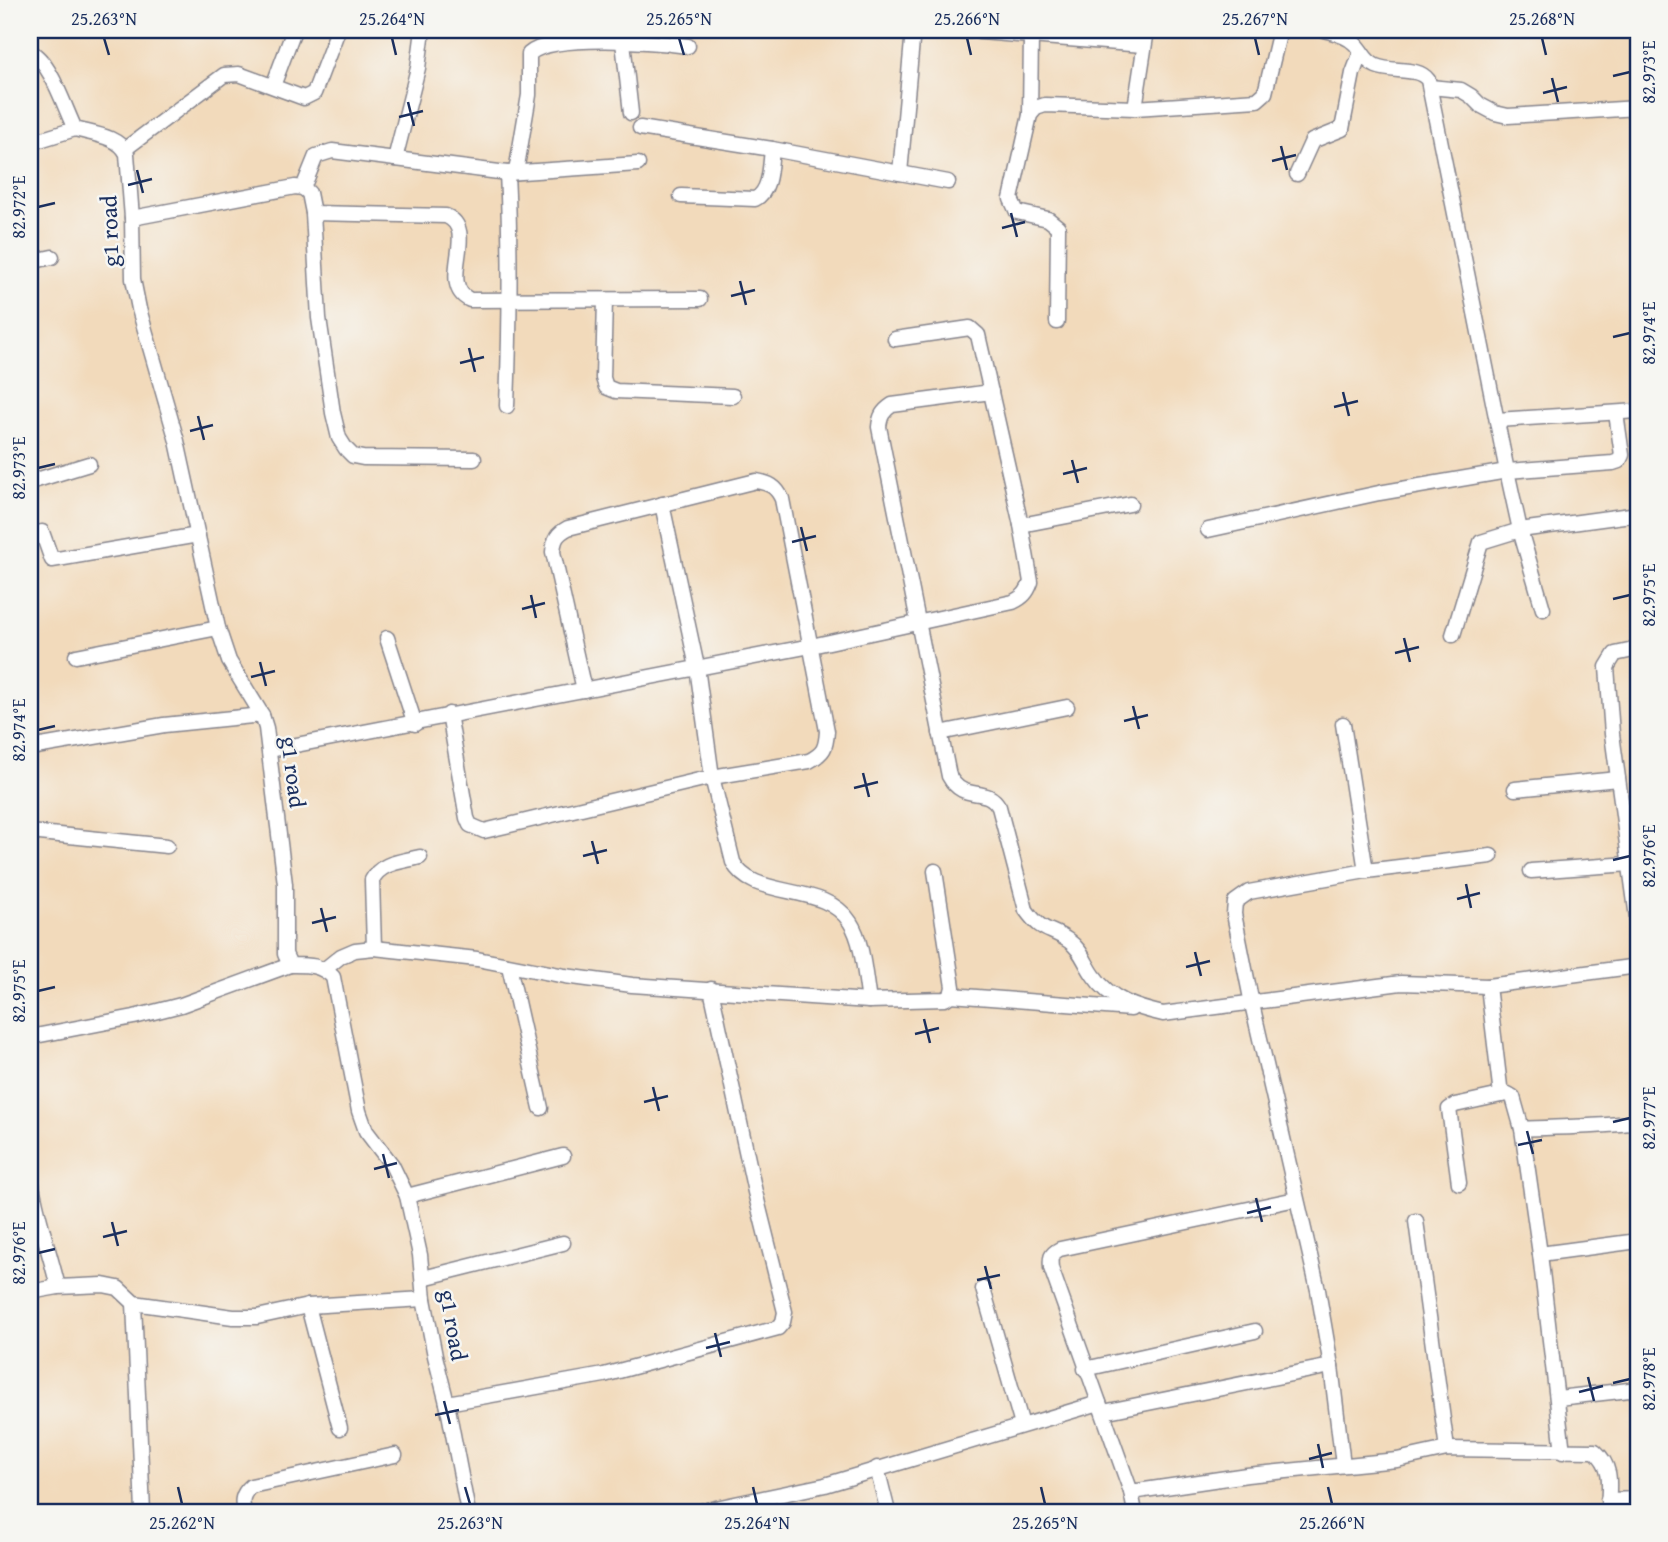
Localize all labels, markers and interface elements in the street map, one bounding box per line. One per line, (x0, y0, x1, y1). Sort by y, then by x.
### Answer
text: 25.263°N (71, 5, 137, 32)
text: 25.264°N (359, 5, 425, 32)
text: 25.265°N (646, 5, 712, 32)
text: 25.266°N (934, 5, 1000, 32)
text: 25.267°N (1222, 5, 1288, 32)
text: 25.268°N (1509, 5, 1575, 32)
text: 82.973°E (1635, 40, 1662, 104)
text: 82.972°E (5, 175, 32, 239)
street label: g1 road (91, 194, 127, 267)
text: 82.974°E (1635, 301, 1662, 365)
text: 82.973°E (5, 436, 32, 500)
text: 82.975°E (1635, 563, 1662, 627)
text: 82.974°E (5, 698, 32, 762)
street label: g1 road (273, 734, 315, 810)
text: 82.976°E (1635, 824, 1662, 888)
text: 82.975°E (5, 959, 32, 1023)
text: 82.977°E (1635, 1086, 1662, 1150)
text: 82.976°E (5, 1221, 32, 1285)
street label: g1 road (432, 1287, 477, 1364)
text: 82.978°E (1635, 1347, 1662, 1411)
text: 25.262°N (149, 1509, 215, 1536)
text: 25.263°N (437, 1509, 503, 1536)
text: 25.264°N (724, 1509, 790, 1536)
text: 25.265°N (1012, 1509, 1078, 1536)
text: 25.266°N (1299, 1509, 1365, 1536)

